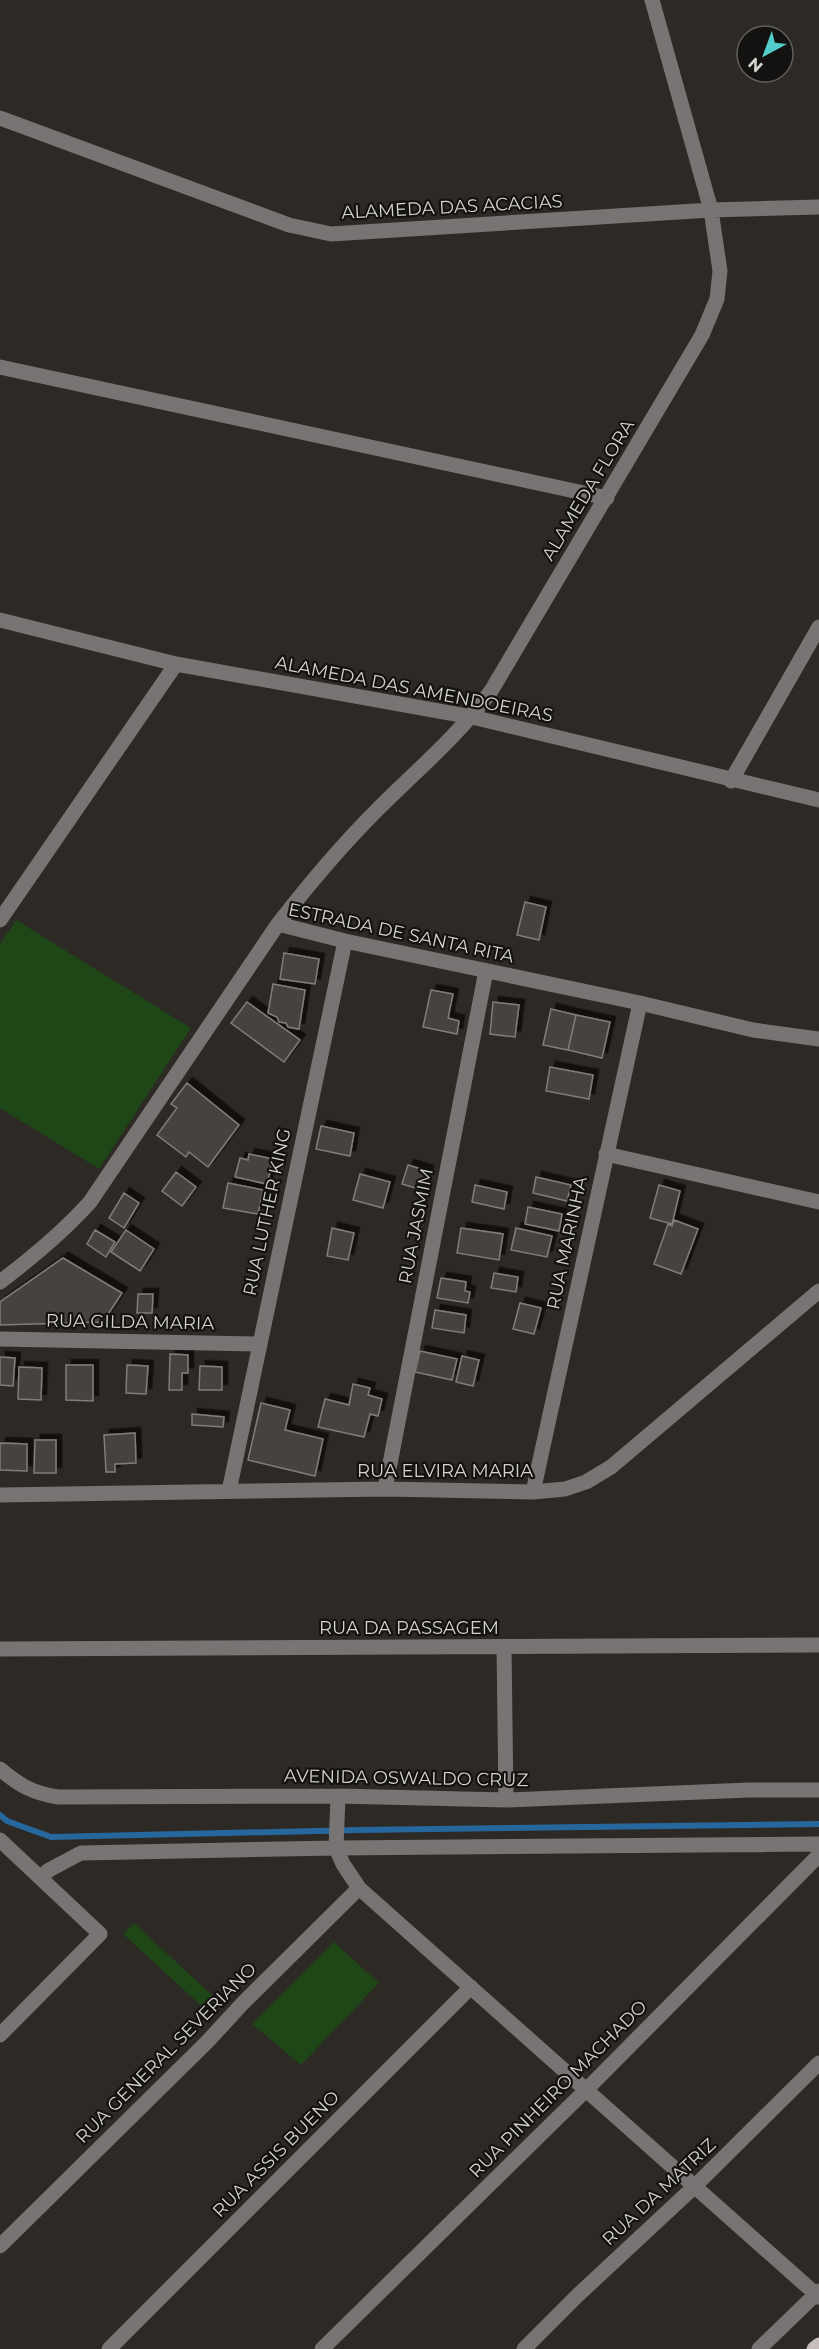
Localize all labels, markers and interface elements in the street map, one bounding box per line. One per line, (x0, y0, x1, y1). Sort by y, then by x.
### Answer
north arrow (735, 24, 795, 84)
text: N (744, 54, 767, 76)
street label: ALAMEDA DAS ACACIAS (341, 190, 563, 224)
street label: ALAMEDA FLORA (537, 415, 639, 565)
street label: ALAMEDA DAS AMENDOEIRAS (273, 651, 555, 727)
street label: ESTRADA DE SANTA RITA (286, 898, 516, 968)
street label: RUA LUTHER KING (239, 1126, 295, 1298)
street label: RUA JASMIM (394, 1166, 438, 1286)
street label: RUA MARINHA (542, 1174, 592, 1311)
street label: RUA GILDA MARIA (46, 1310, 214, 1334)
street label: RUA ELVIRA MARIA (357, 1460, 533, 1482)
street label: RUA DA PASSAGEM (319, 1617, 499, 1639)
street label: AVENIDA OSWALDO CRUZ (284, 1765, 529, 1791)
street label: RUA GENERAL SEVERIANO (71, 1958, 261, 2148)
street label: RUA PINHEIRO MACHADO (464, 1995, 652, 2183)
street label: RUA ASSIS BUENO (208, 2086, 344, 2222)
street label: RUA DA MATRIZ (598, 2134, 720, 2250)

